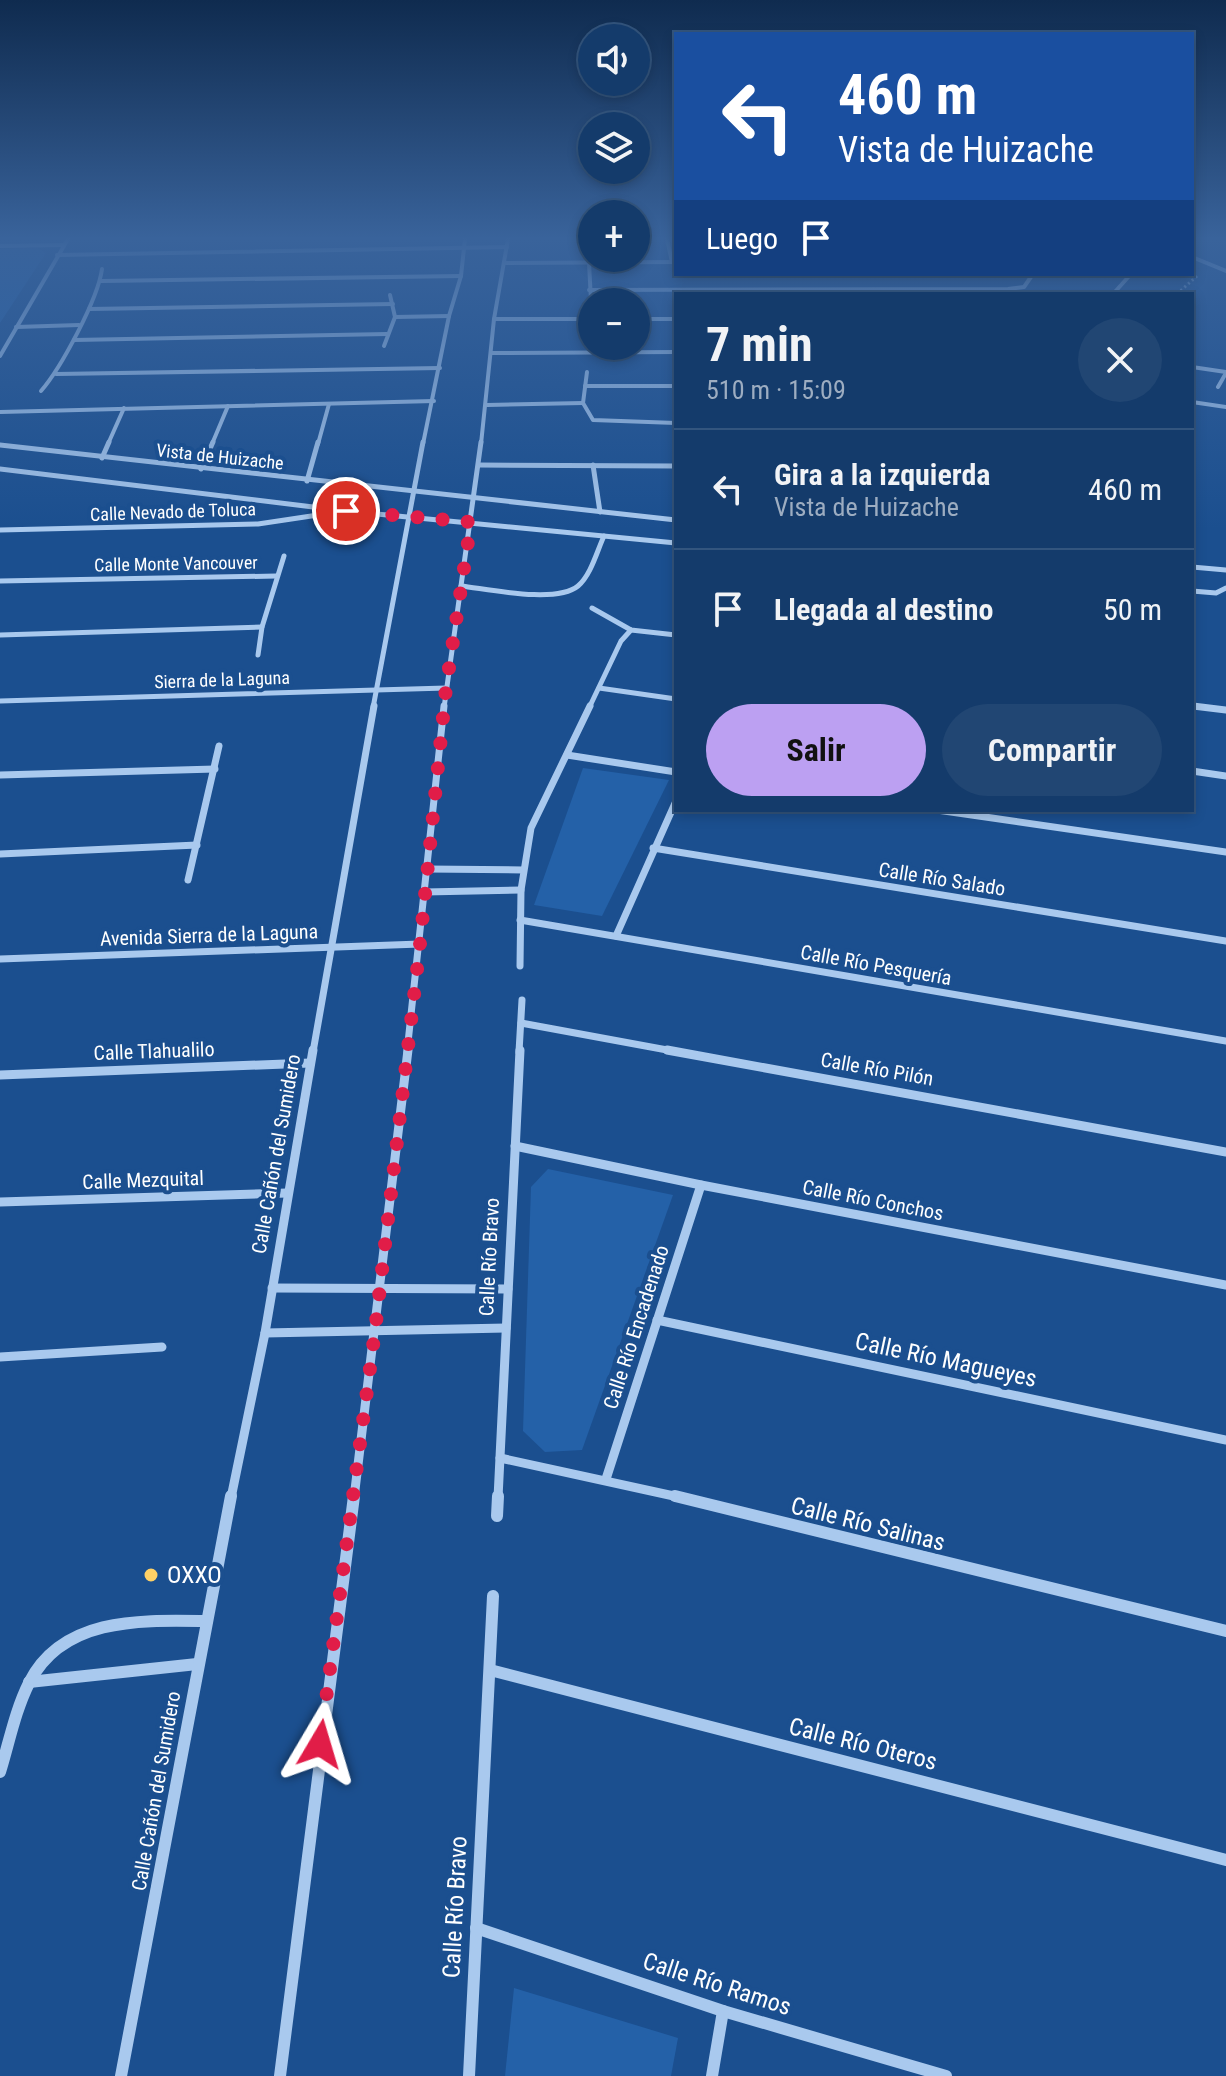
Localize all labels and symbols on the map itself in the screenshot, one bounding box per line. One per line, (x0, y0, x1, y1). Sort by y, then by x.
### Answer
street label: Vista de Huizache (155, 439, 285, 474)
pin (312, 477, 380, 545)
street label: Calle Nevado de Toluca (90, 498, 256, 525)
street label: Calle Monte Vancouver (94, 552, 258, 575)
street label: Sierra de la Laguna (154, 667, 290, 692)
street label: Calle Río Salado (877, 857, 1007, 901)
street label: Avenida Sierra de la Laguna (100, 919, 318, 951)
street label: Calle Río Pesquería (799, 940, 953, 990)
street label: Calle Tlahualilo (93, 1037, 215, 1065)
street label: Calle Río Pilón (819, 1047, 935, 1091)
street label: Calle Cañón del Sumidero (247, 1052, 305, 1256)
street label: Calle Mezquital (82, 1166, 204, 1194)
street label: Calle Río Conchos (800, 1175, 946, 1225)
street label: Calle Río Bravo (474, 1197, 504, 1317)
street label: Calle Río Encadenado (598, 1242, 674, 1412)
street label: Calle Río Magueyes (853, 1327, 1039, 1393)
street label: Calle Río Salinas (788, 1491, 948, 1557)
place label: OXXO (167, 1561, 222, 1589)
marker: OXXO (142, 1566, 160, 1584)
street label: Calle Cañón del Sumidero (127, 1689, 185, 1893)
position arrow (278, 1702, 362, 1786)
street label: Calle Río Oteros (786, 1712, 940, 1776)
street label: Calle Río Bravo (437, 1835, 473, 1979)
street label: Calle Río Ramos (639, 1947, 795, 2021)

